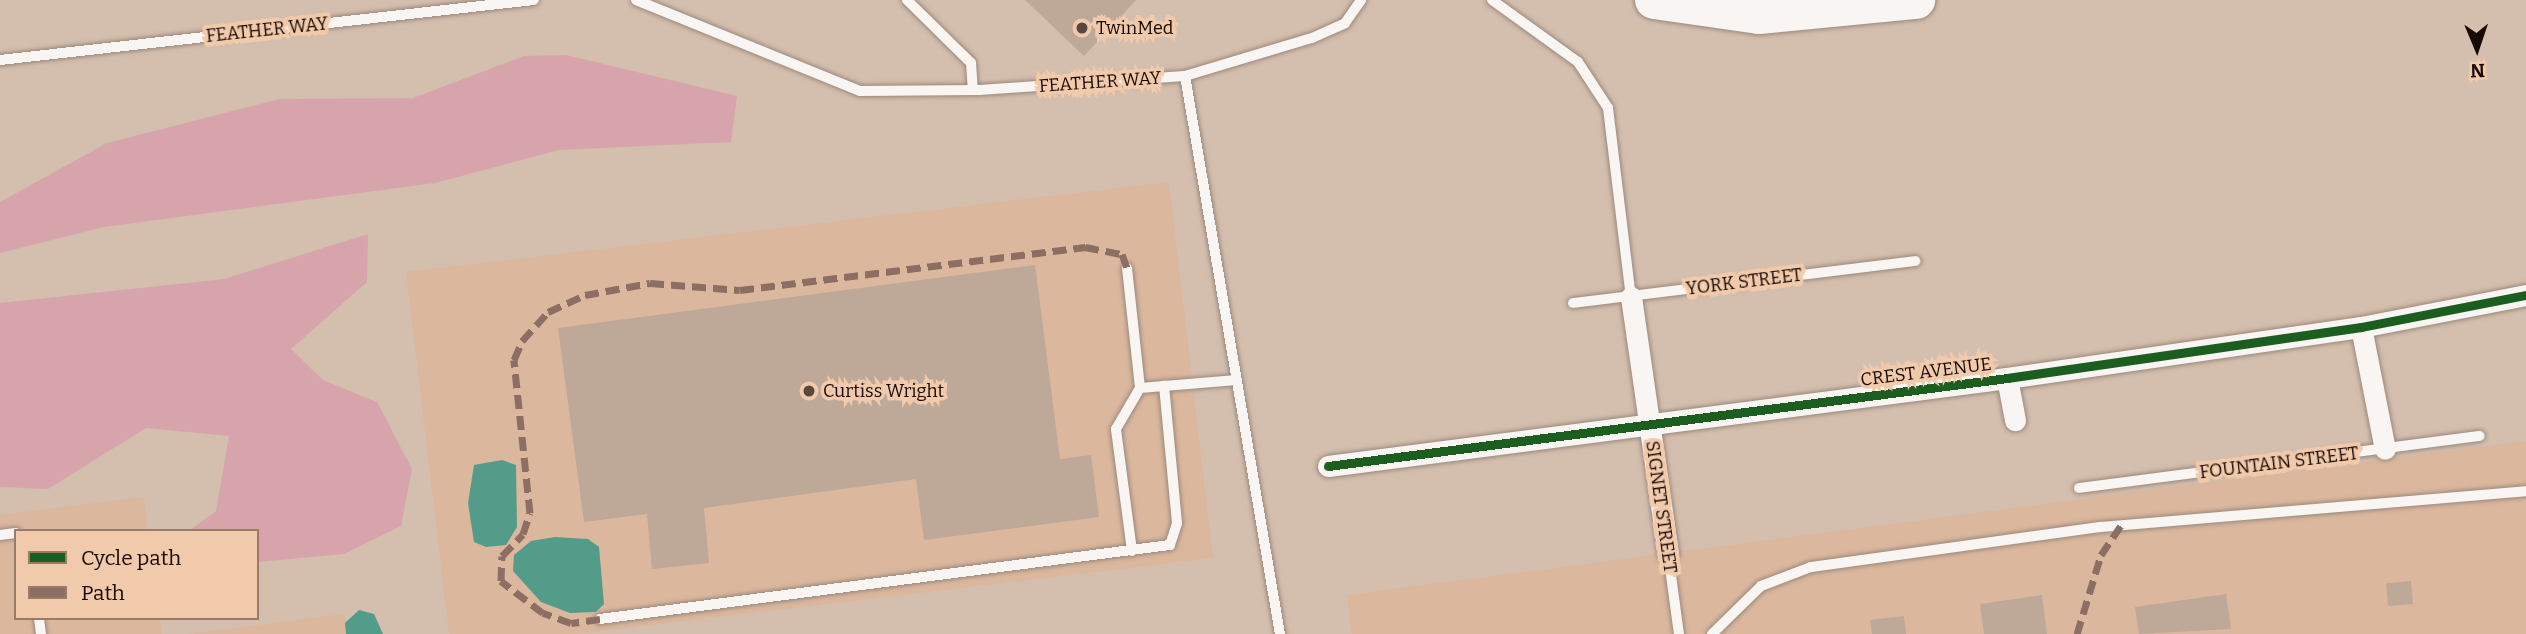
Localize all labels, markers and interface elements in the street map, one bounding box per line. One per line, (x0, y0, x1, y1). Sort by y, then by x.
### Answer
street label: FEATHER WAY (205, 13, 329, 47)
north arrow (2442, 14, 2512, 84)
place label: TwinMed (1096, 17, 1174, 39)
marker: TwinMed (1074, 20, 1090, 36)
text: N (2470, 59, 2485, 82)
street label: FEATHER WAY (1038, 67, 1162, 97)
street label: YORK STREET (1685, 264, 1803, 300)
street label: CREST AVENUE (1859, 353, 1993, 391)
place label: Curtiss Wright (823, 380, 944, 402)
marker: Curtiss Wright (801, 383, 817, 399)
street label: SIGNET STREET (1641, 440, 1681, 574)
street label: FOUNTAIN STREET (2198, 443, 2360, 483)
legend (14, 529, 259, 620)
text: Cycle path (81, 545, 181, 571)
text: Path (81, 580, 125, 606)

